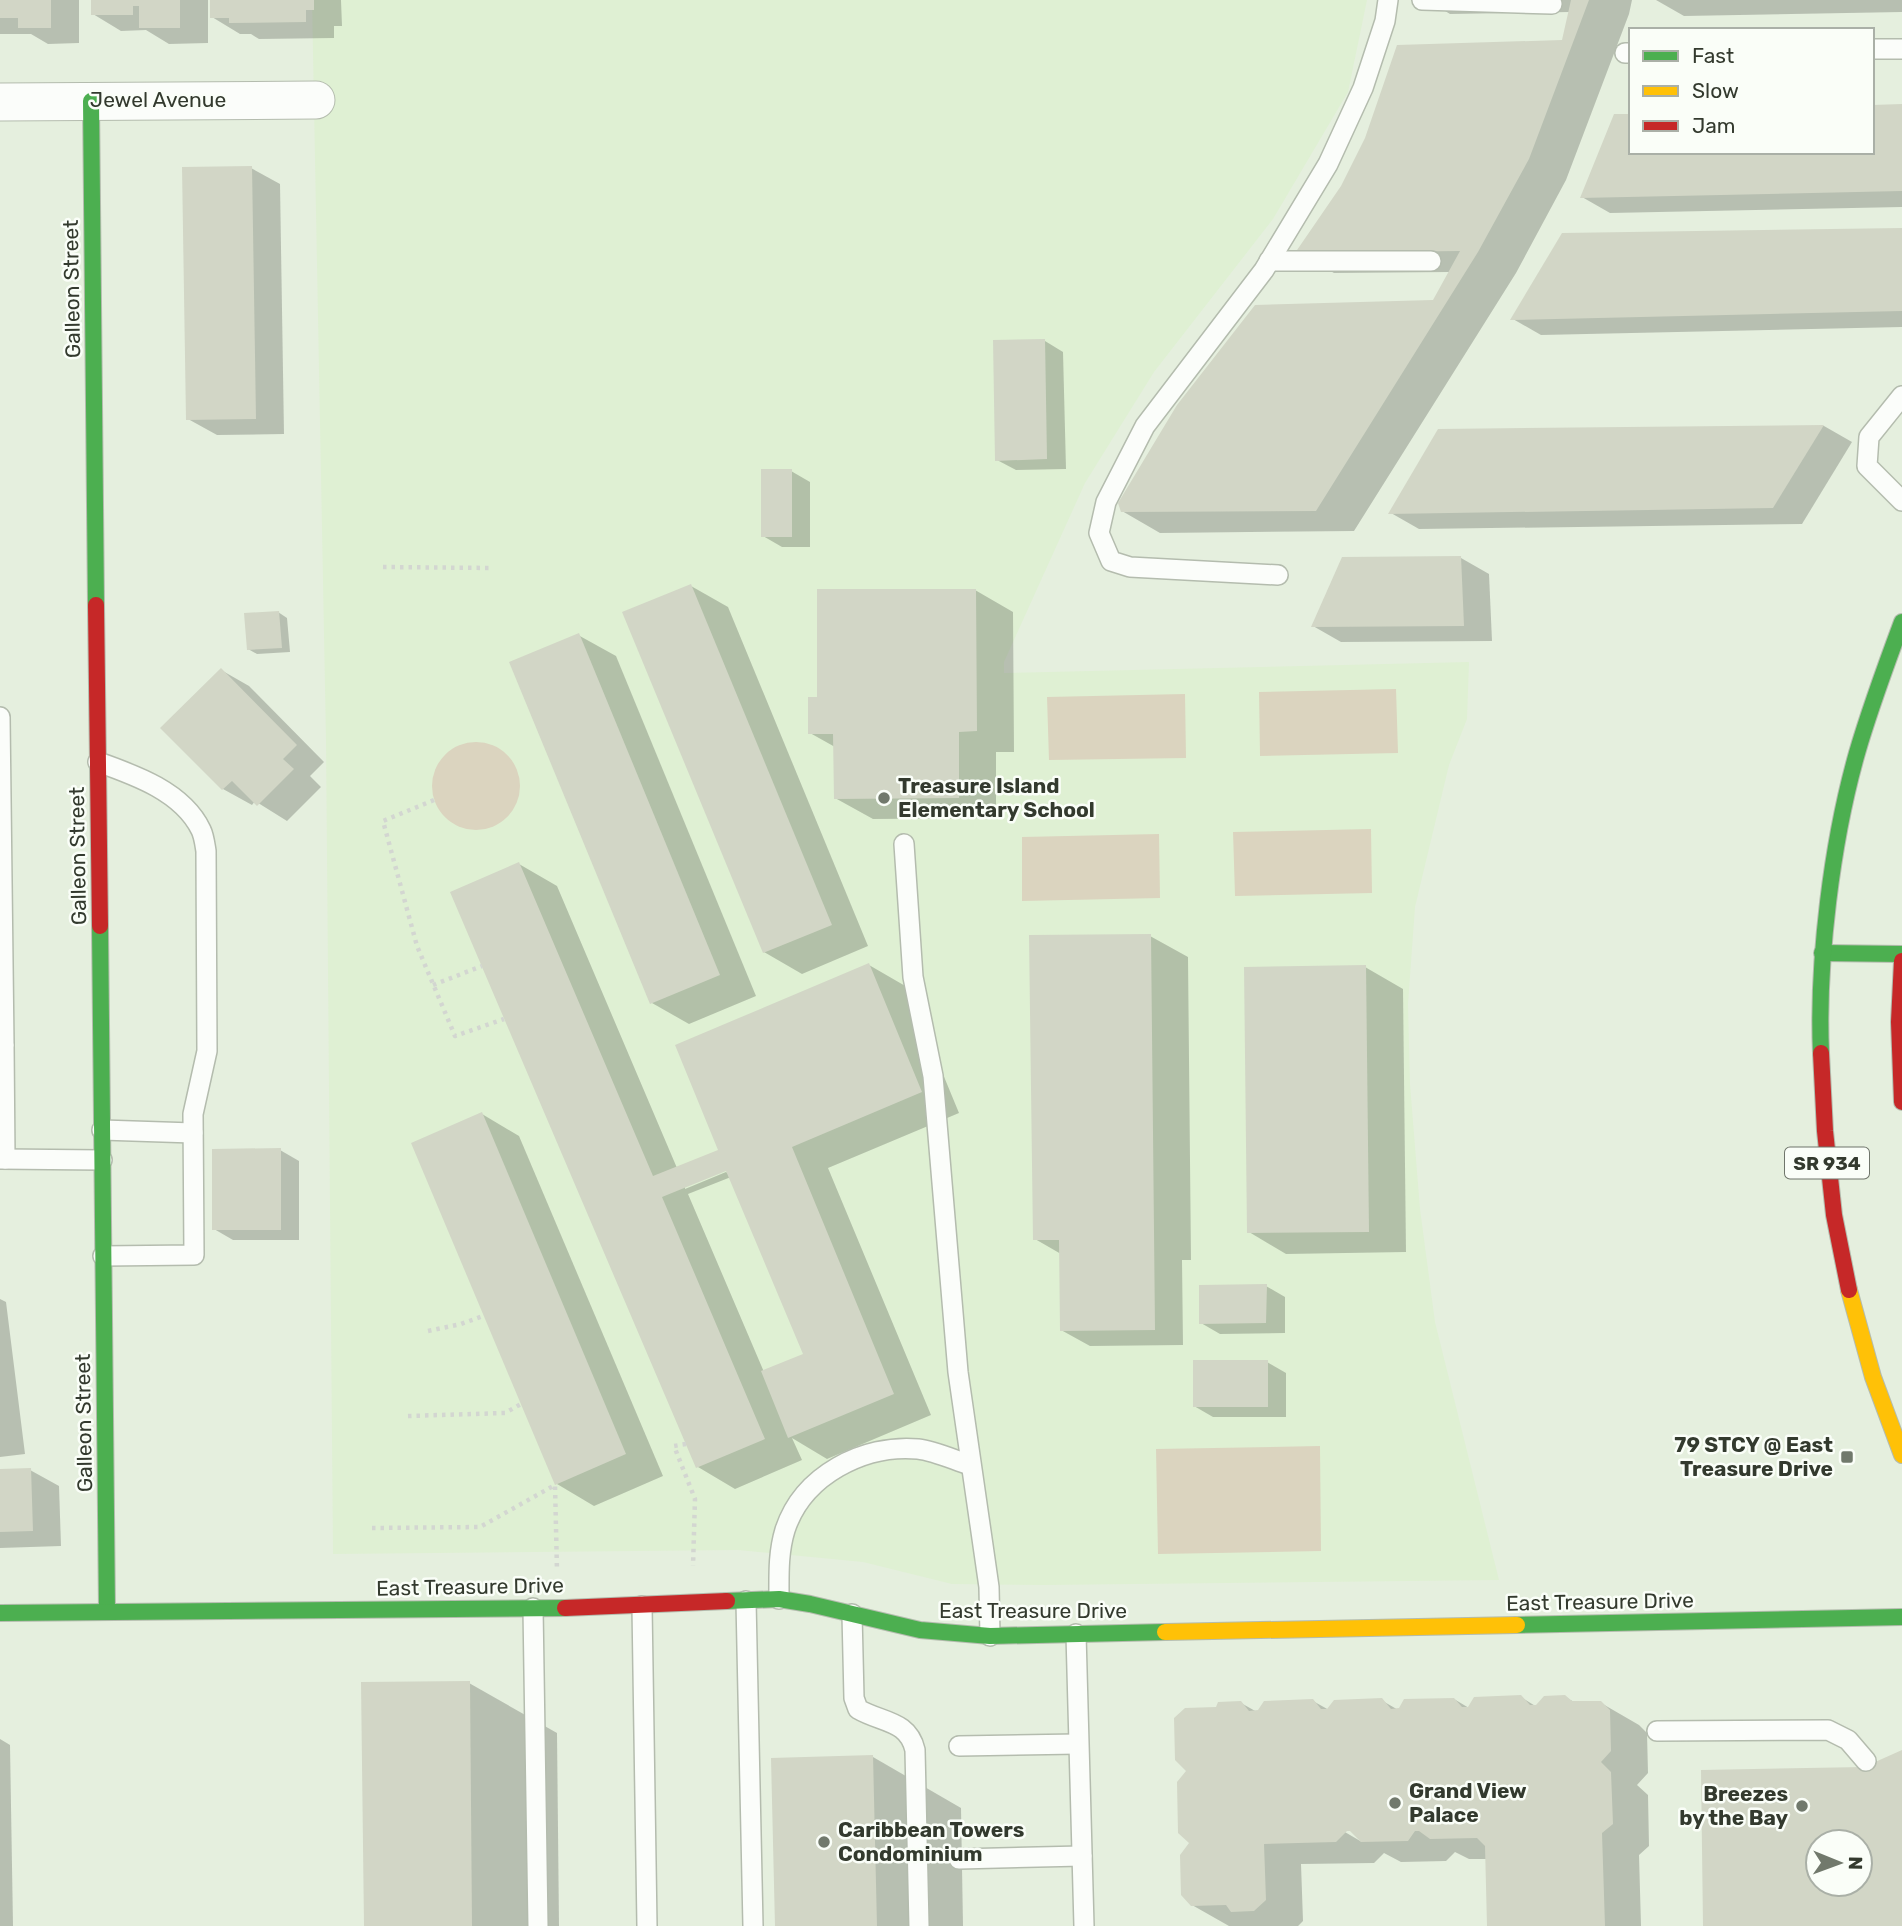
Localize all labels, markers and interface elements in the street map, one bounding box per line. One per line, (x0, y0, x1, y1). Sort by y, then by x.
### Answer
legend (1629, 28, 1874, 154)
text: Fast (1692, 43, 1734, 68)
text: Slow (1692, 78, 1739, 103)
street label: Jewel Avenue (90, 87, 226, 112)
text: Jam (1692, 113, 1736, 138)
street label: Galleon Street (58, 220, 85, 358)
place label: Treasure Island Elementary School (898, 773, 1095, 822)
street label: Galleon Street (64, 787, 91, 925)
marker: Treasure Island Elementary School (876, 790, 892, 806)
road number: SR 934 (1785, 1148, 1869, 1178)
street label: Galleon Street (70, 1354, 97, 1492)
place label: 79 STCY @ East Treasure Drive (1674, 1432, 1833, 1481)
marker: 79 STCY @ East Treasure Drive (1839, 1449, 1855, 1465)
street label: East Treasure Drive (376, 1572, 564, 1601)
street label: East Treasure Drive (1506, 1587, 1694, 1616)
street label: East Treasure Drive (939, 1598, 1127, 1623)
place label: Grand View Palace (1409, 1778, 1527, 1827)
place label: Breezes by the Bay (1679, 1781, 1788, 1830)
marker: Grand View Palace (1387, 1795, 1403, 1811)
marker: Breezes by the Bay (1794, 1798, 1810, 1814)
place label: Caribbean Towers Condominium (838, 1817, 1024, 1866)
north arrow (1804, 1828, 1874, 1898)
marker: Caribbean Towers Condominium (816, 1834, 832, 1850)
text: N (1844, 1856, 1867, 1870)

